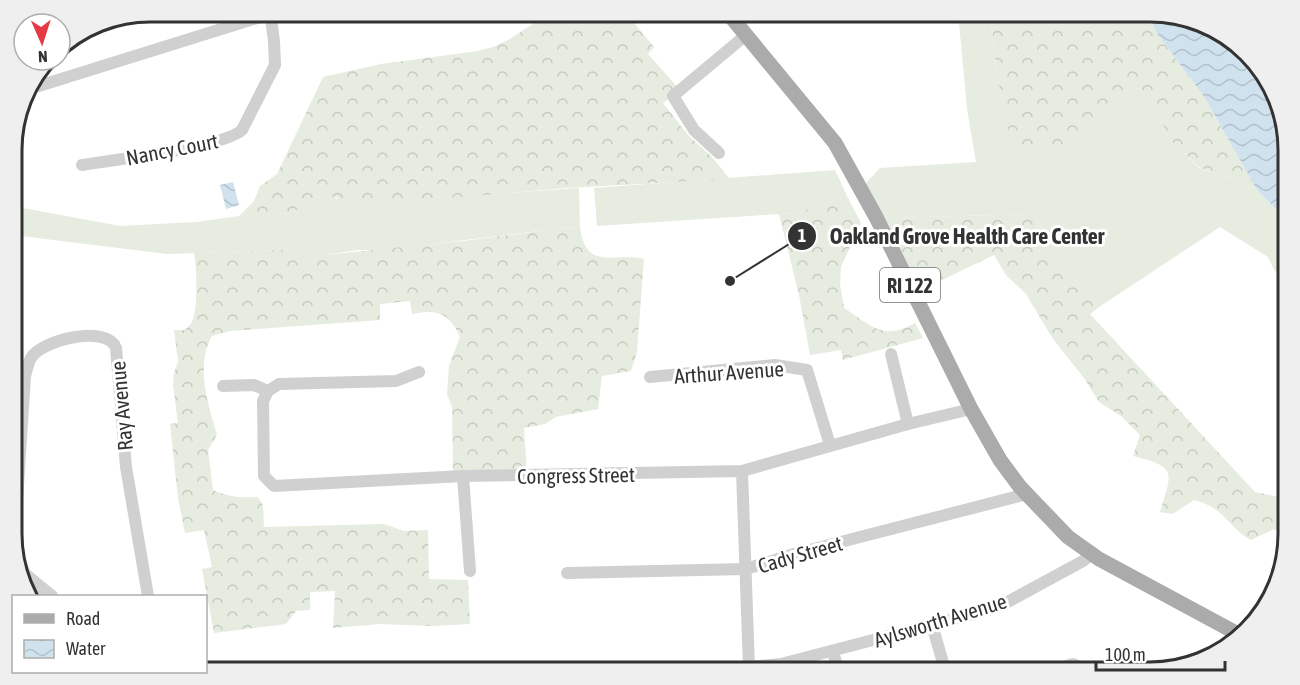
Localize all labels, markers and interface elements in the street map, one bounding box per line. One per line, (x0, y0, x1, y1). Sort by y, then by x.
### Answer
north arrow (12, 12, 72, 72)
text: N (38, 48, 48, 66)
street label: Nancy Court (124, 128, 220, 170)
callout: Oakland Grove Health Care Center (787, 216, 1116, 256)
text: Oakland Grove Health Care Center (830, 223, 1105, 249)
text: 1 (798, 225, 806, 246)
road number: RI 122 (880, 268, 940, 302)
street label: Arthur Avenue (673, 356, 785, 388)
street label: Ray Avenue (105, 360, 137, 452)
street label: Congress Street (517, 462, 635, 488)
street label: Cady Street (755, 531, 845, 577)
street label: Aylsworth Avenue (871, 588, 1009, 652)
legend (12, 595, 207, 673)
text: Road (66, 608, 100, 629)
scale bar (1096, 634, 1225, 672)
text: Water (66, 638, 106, 659)
text: 100 m (1105, 644, 1146, 665)

